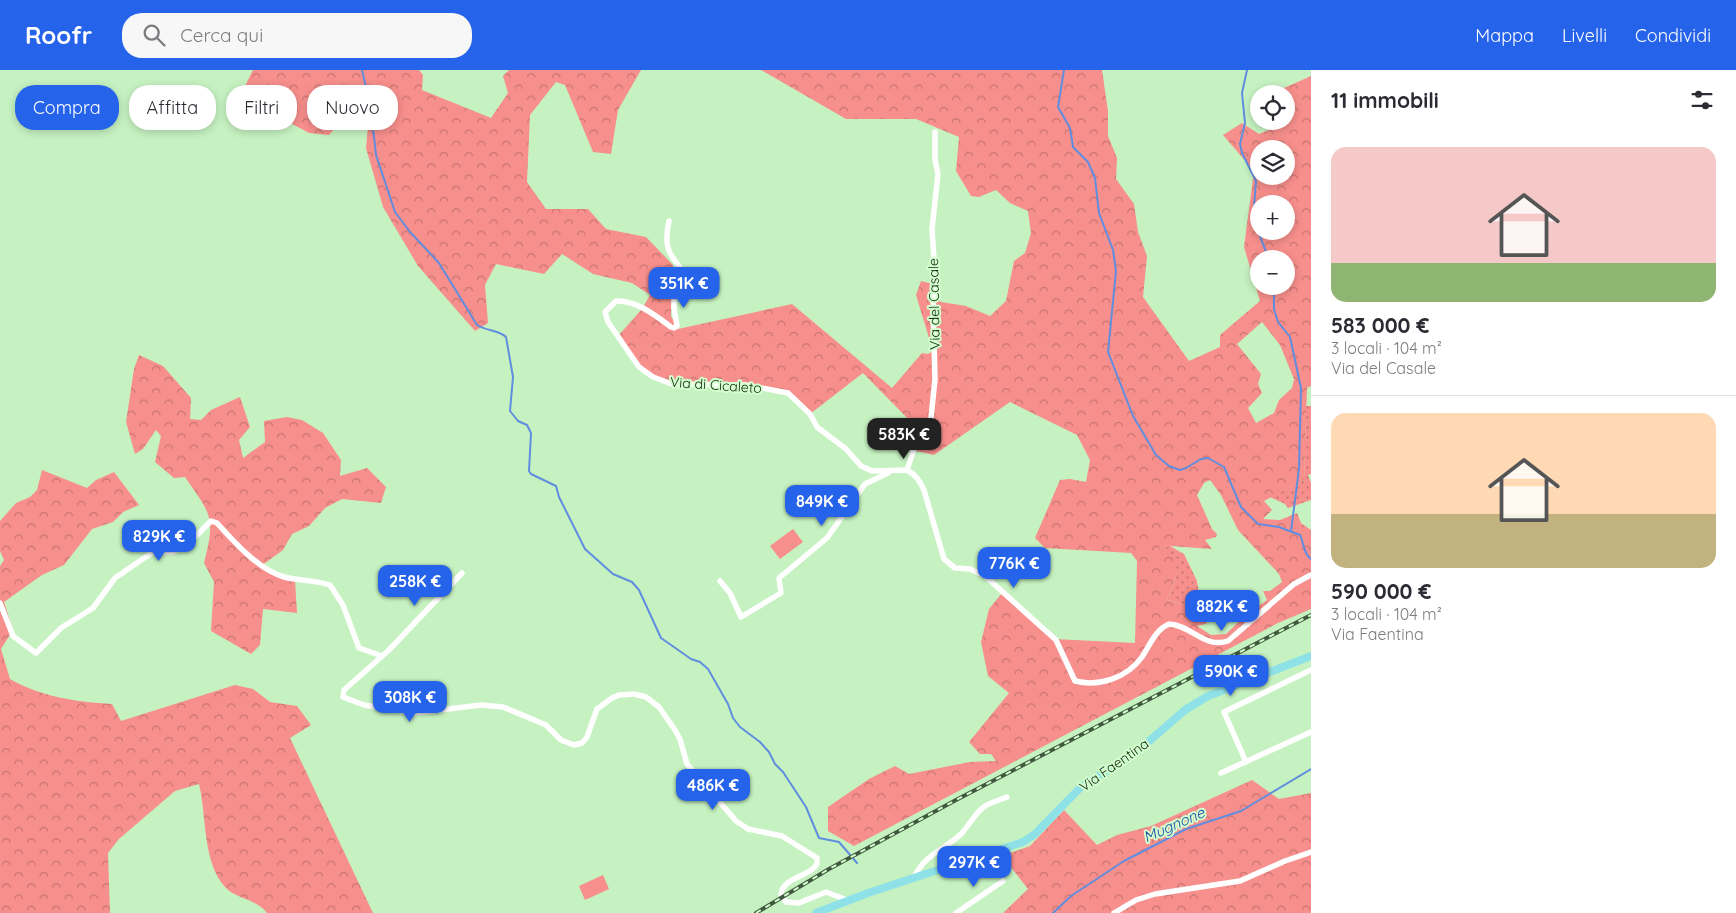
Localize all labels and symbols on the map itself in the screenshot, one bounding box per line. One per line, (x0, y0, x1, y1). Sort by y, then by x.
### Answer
street label: Via del Casale (924, 258, 944, 350)
pin: 351K € (643, 266, 725, 309)
street label: Via di Cicaleto (670, 373, 762, 397)
pin: 583K € (863, 418, 945, 460)
pin: 849K € (781, 484, 863, 527)
pin: 829K € (118, 520, 200, 562)
pin: 776K € (973, 546, 1055, 589)
pin: 258K € (374, 564, 456, 607)
pin: 882K € (1181, 590, 1263, 632)
pin: 590K € (1190, 654, 1272, 697)
pin: 308K € (369, 680, 451, 723)
street label: Via Faentina (1076, 734, 1152, 796)
pin: 486K € (672, 768, 754, 811)
water label: Mugnone (1140, 802, 1208, 846)
pin: 297K € (933, 846, 1015, 888)

